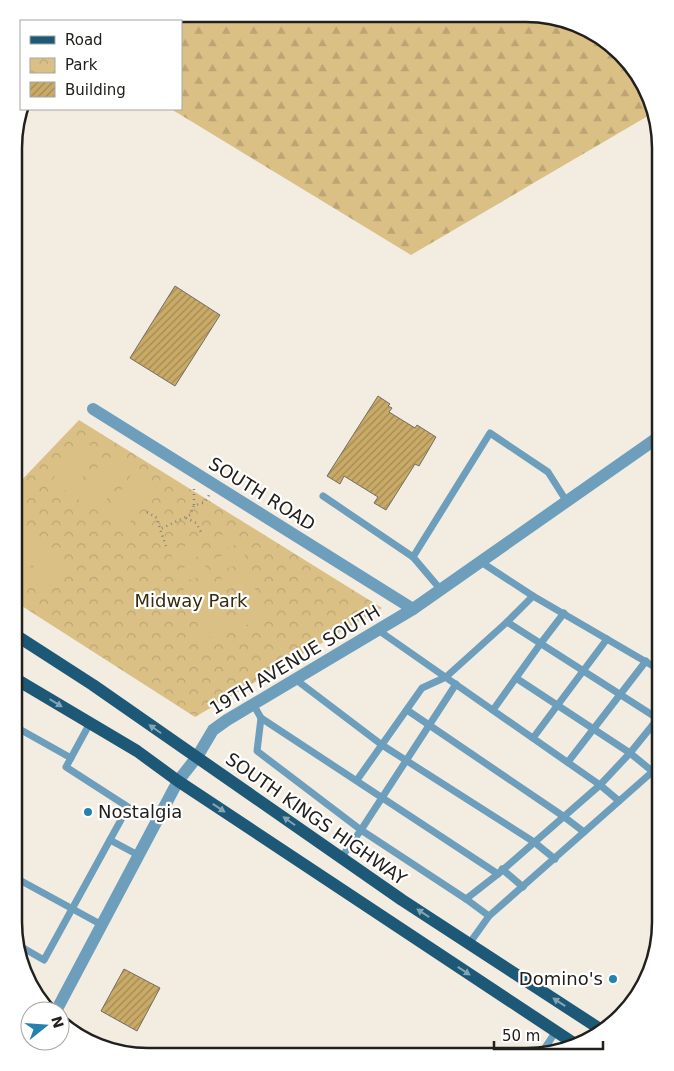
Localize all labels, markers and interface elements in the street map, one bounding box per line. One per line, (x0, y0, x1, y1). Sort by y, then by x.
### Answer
legend (20, 20, 182, 110)
text: Road (65, 31, 103, 49)
text: Park (65, 56, 98, 74)
text: Building (65, 81, 126, 99)
street label: SOUTH ROAD (205, 452, 319, 535)
park label: Midway Park (135, 590, 248, 611)
street label: 19TH AVENUE SOUTH (206, 600, 384, 719)
one-way arrow (49, 698, 62, 707)
one-way arrow (148, 724, 162, 734)
street label: SOUTH KINGS HIGHWAY (222, 748, 411, 890)
place label: Nostalgia (98, 801, 182, 822)
one-way arrow (212, 803, 225, 813)
marker: Nostalgia (82, 806, 94, 818)
one-way arrow (282, 816, 296, 826)
one-way arrow (416, 909, 429, 918)
one-way arrow (458, 966, 471, 976)
place label: Domino's (519, 968, 603, 989)
marker: Domino's (607, 973, 619, 985)
one-way arrow (552, 997, 566, 1007)
north arrow (20, 1001, 70, 1051)
text: N (48, 1014, 67, 1030)
scale bar (494, 1018, 603, 1050)
text: 50 m (502, 1027, 540, 1045)

